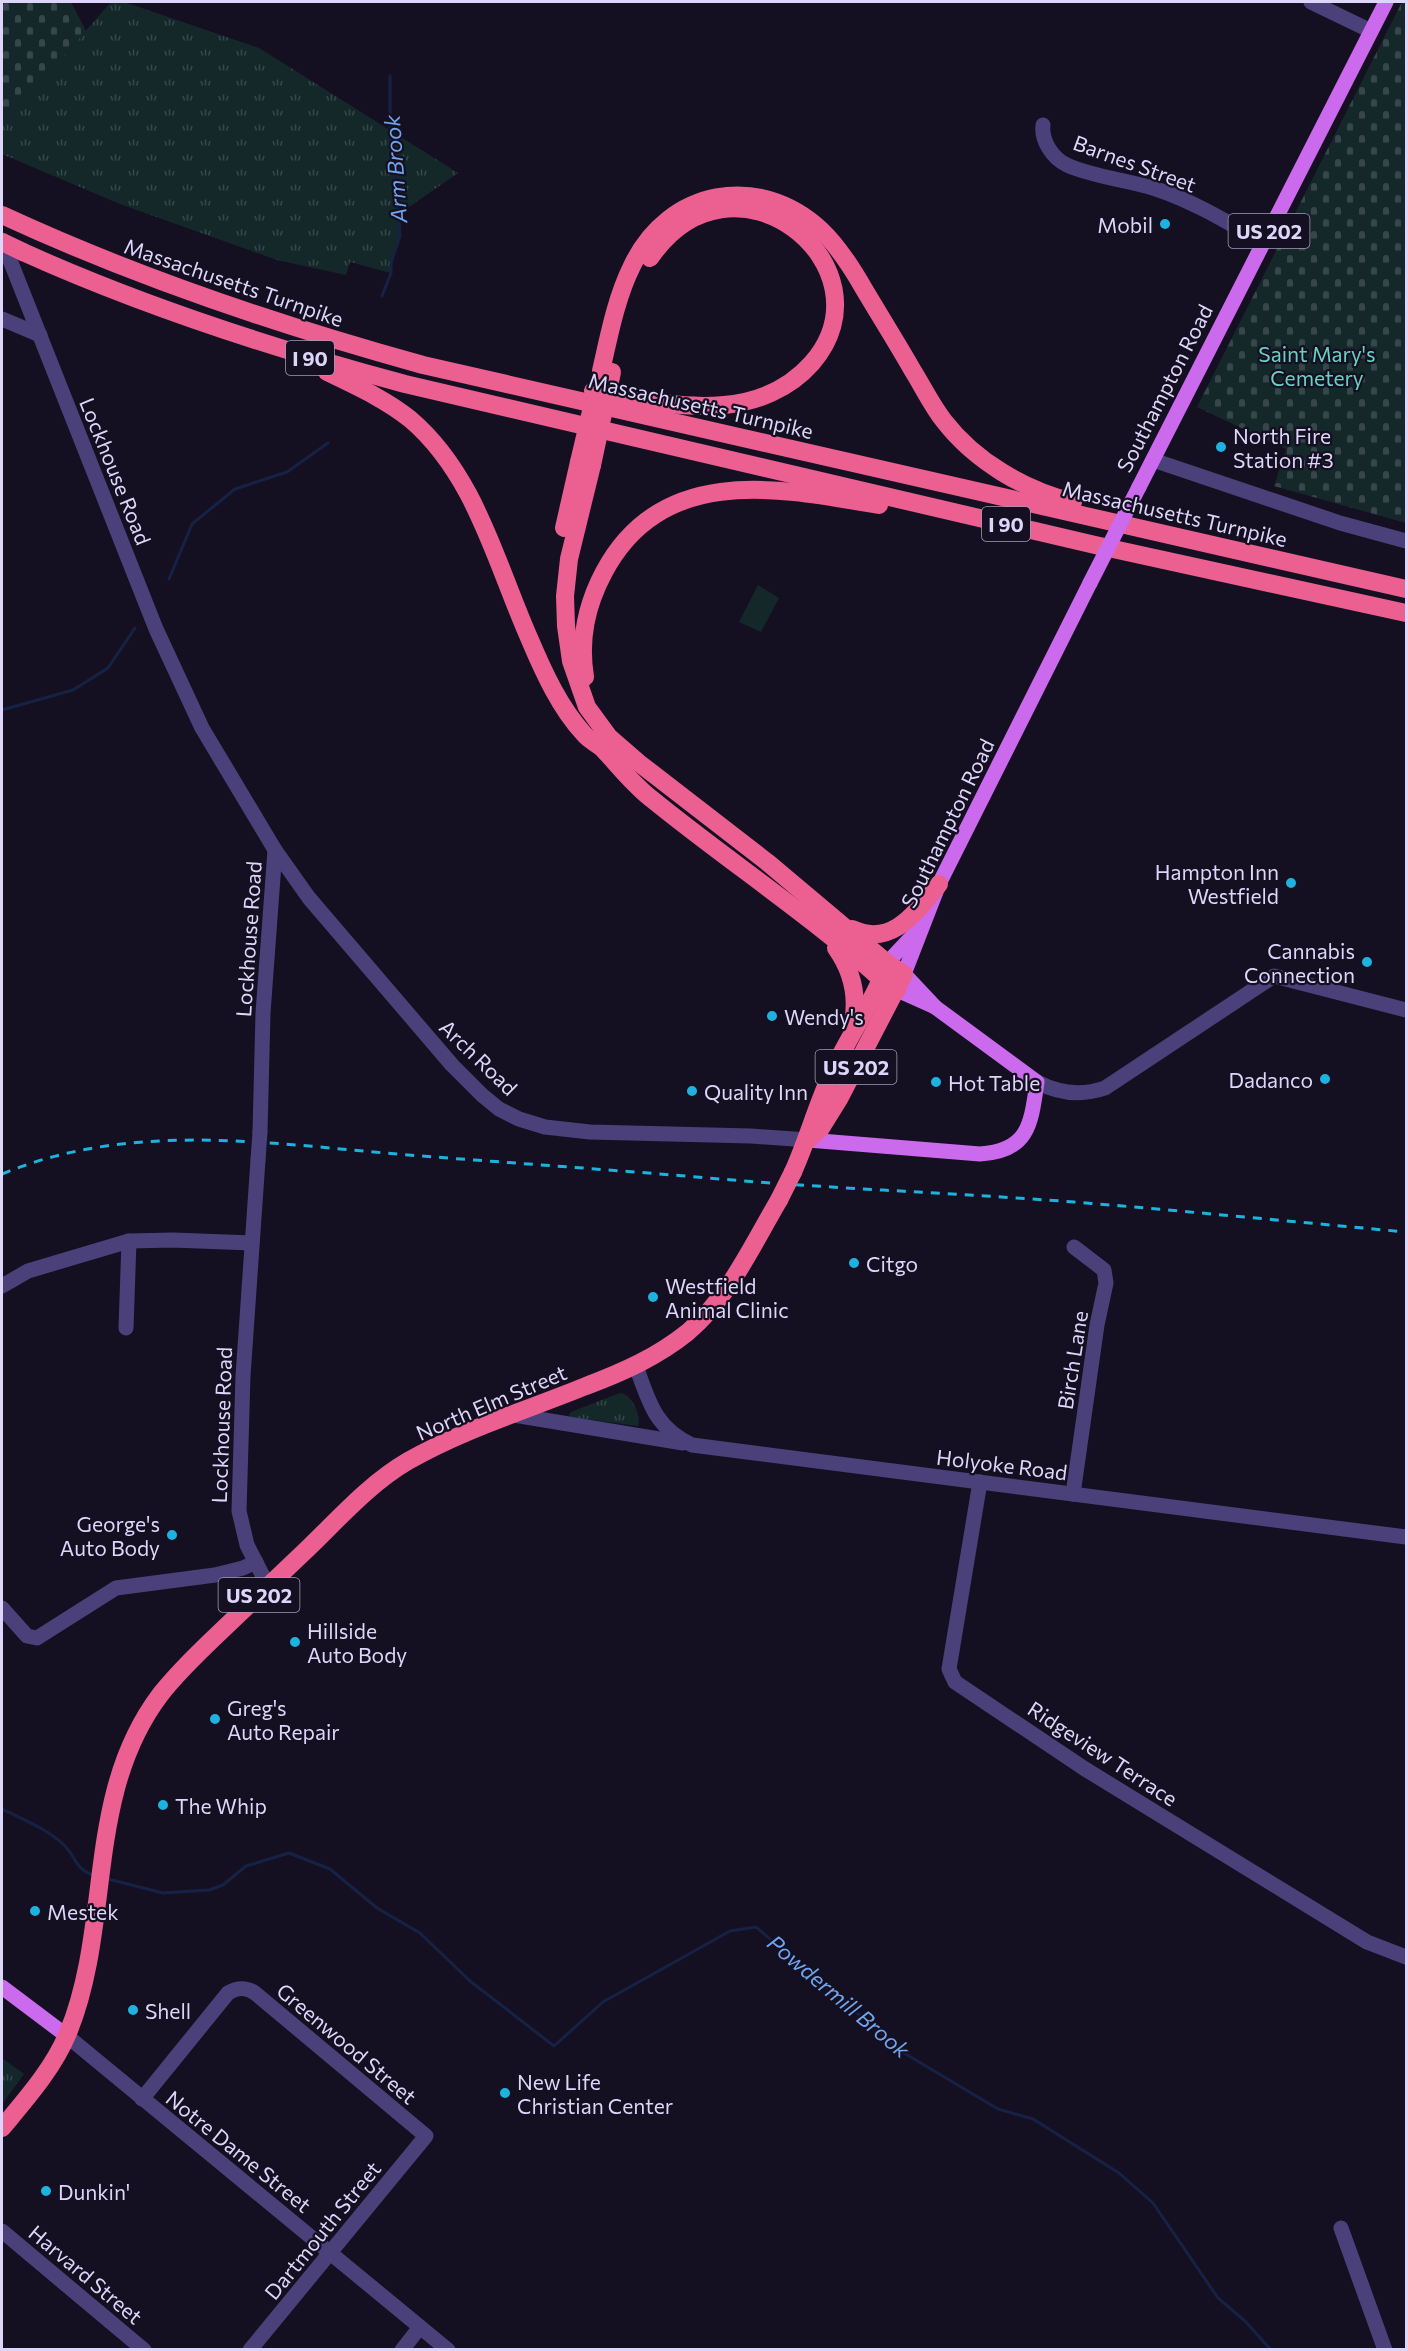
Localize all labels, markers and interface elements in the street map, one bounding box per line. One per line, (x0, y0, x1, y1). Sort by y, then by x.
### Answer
water label: Arm Brook (378, 113, 412, 225)
street label: Barnes Street (1070, 129, 1200, 197)
place label: Mobil (1097, 212, 1153, 237)
road number: US 202 (1228, 214, 1310, 248)
marker: Mobil (1158, 217, 1172, 231)
street label: Massachusetts Turnpike (121, 233, 347, 331)
street label: Southampton Road (1111, 300, 1217, 476)
road number: I 90 (286, 341, 334, 375)
park label: Saint Mary's Cemetery (1258, 341, 1376, 390)
street label: Massachusetts Turnpike (586, 367, 816, 443)
street label: Lockhouse Road (75, 394, 157, 548)
place label: North Fire Station #3 (1233, 423, 1334, 472)
marker: North Fire Station #3 (1214, 440, 1228, 454)
street label: Massachusetts Turnpike (1060, 475, 1290, 551)
road number: I 90 (982, 507, 1030, 541)
street label: Southampton Road (895, 734, 999, 912)
place label: Hampton Inn Westfield (1155, 859, 1279, 908)
street label: Lockhouse Road (230, 860, 266, 1018)
marker: Hampton Inn Westfield (1284, 876, 1298, 890)
place label: Cannabis Connection (1244, 938, 1355, 987)
marker: Cannabis Connection (1360, 955, 1374, 969)
place label: Wendy's (784, 1004, 864, 1029)
marker: Wendy's (765, 1009, 779, 1023)
street label: Arch Road (435, 1014, 523, 1100)
road number: US 202 (816, 1050, 896, 1084)
place label: Dadanco (1228, 1067, 1313, 1092)
place label: Hot Table (948, 1070, 1040, 1095)
marker: Dadanco (1318, 1072, 1332, 1086)
marker: Hot Table (929, 1075, 943, 1089)
place label: Quality Inn (704, 1079, 808, 1104)
marker: Quality Inn (685, 1084, 699, 1098)
place label: Citgo (866, 1251, 918, 1276)
marker: Citgo (847, 1256, 861, 1270)
place label: Westfield Animal Clinic (665, 1273, 789, 1322)
marker: Westfield Animal Clinic (646, 1290, 660, 1304)
street label: Birch Lane (1052, 1309, 1092, 1411)
street label: Lockhouse Road (206, 1346, 236, 1504)
street label: North Elm Street (412, 1359, 570, 1445)
street label: Holyoke Road (935, 1444, 1069, 1484)
place label: George's Auto Body (60, 1511, 160, 1560)
marker: George's Auto Body (165, 1528, 179, 1542)
road number: US 202 (218, 1578, 300, 1612)
place label: Hillside Auto Body (307, 1618, 407, 1667)
marker: Hillside Auto Body (288, 1635, 302, 1649)
place label: Greg's Auto Repair (227, 1695, 340, 1744)
street label: Ridgeview Terrace (1024, 1695, 1182, 1811)
marker: Greg's Auto Repair (208, 1712, 222, 1726)
place label: The Whip (175, 1793, 267, 1818)
marker: The Whip (156, 1798, 170, 1812)
place label: Mestek (47, 1899, 119, 1924)
marker: Mestek (28, 1904, 42, 1918)
water label: Powdermill Brook (762, 1929, 916, 2064)
street label: Greenwood Street (272, 1977, 422, 2109)
place label: Shell (145, 1998, 191, 2023)
marker: Shell (126, 2003, 140, 2017)
place label: New Life Christian Center (517, 2069, 673, 2118)
street label: Notre Dame Street (162, 2085, 316, 2217)
marker: New Life Christian Center (498, 2086, 512, 2100)
street label: Dartmouth Street (259, 2156, 385, 2304)
place label: Dunkin' (58, 2179, 130, 2204)
marker: Dunkin' (39, 2184, 53, 2198)
street label: Harvard Street (24, 2219, 148, 2329)

